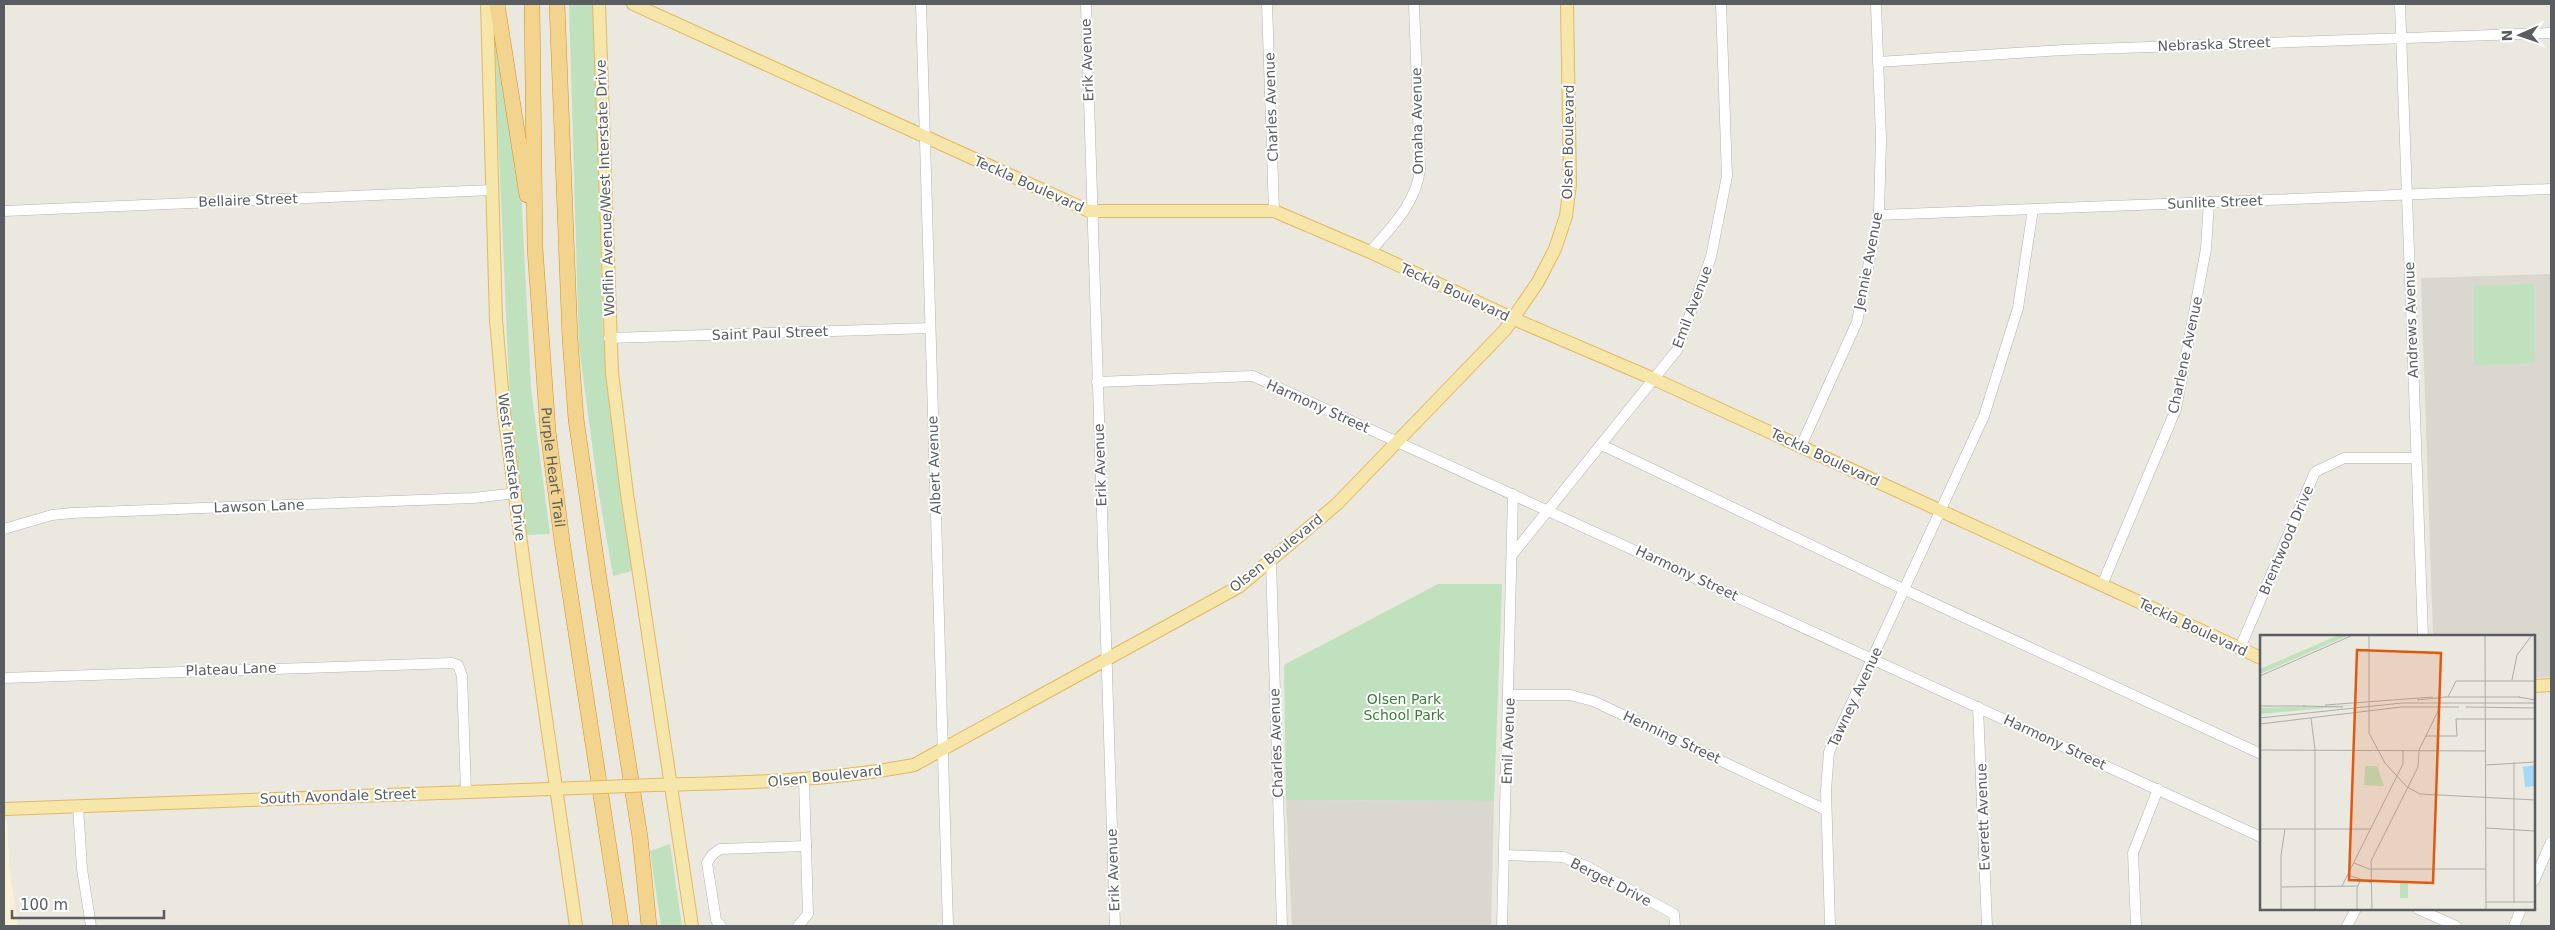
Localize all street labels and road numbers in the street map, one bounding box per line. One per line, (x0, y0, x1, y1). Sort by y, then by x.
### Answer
street label: Erik Avenue (1078, 18, 1096, 102)
street label: Nebraska Street (2157, 34, 2271, 54)
street label: Charles Avenue (1261, 52, 1281, 162)
street label: Wolflin Avenue/West Interstate Drive (593, 59, 617, 317)
street label: Omaha Avenue (1408, 67, 1426, 175)
street label: Olsen Boulevard (1559, 84, 1577, 200)
street label: Teckla Boulevard (971, 152, 1086, 215)
street label: Bellaire Street (198, 190, 299, 210)
street label: Sunlite Street (2167, 192, 2264, 212)
street label: Jennie Avenue (1850, 211, 1885, 312)
street label: Teckla Boulevard (1397, 259, 1512, 324)
street label: Andrews Avenue (2401, 261, 2421, 379)
street label: Emil Avenue (1669, 264, 1715, 350)
street label: Charlene Avenue (2165, 295, 2205, 415)
street label: Saint Paul Street (712, 323, 829, 343)
street label: Harmony Street (1264, 376, 1372, 436)
street label: West Interstate Drive (495, 392, 529, 542)
street label: Purple Heart Trail (538, 407, 568, 528)
street label: Albert Avenue (924, 415, 944, 515)
street label: Erik Avenue (1091, 423, 1109, 507)
street label: Teckla Boulevard (1767, 424, 1882, 489)
street label: Brentwood Drive (2256, 483, 2316, 597)
street label: Lawson Lane (213, 496, 305, 516)
street label: Olsen Boulevard (1226, 511, 1326, 595)
street label: Harmony Street (1633, 542, 1741, 604)
street label: Teckla Boulevard (2135, 594, 2250, 659)
street label: Tawney Avenue (1824, 644, 1885, 750)
street label: Plateau Lane (185, 659, 277, 679)
street label: Charles Avenue (1266, 688, 1286, 798)
street label: Emil Avenue (1498, 697, 1518, 785)
street label: Henning Street (1621, 707, 1724, 767)
street label: Harmony Street (2001, 711, 2109, 773)
street label: Olsen Boulevard (767, 762, 883, 790)
street label: Everett Avenue (1973, 763, 1993, 871)
street label: South Avondale Street (259, 785, 417, 807)
street label: Erik Avenue (1104, 828, 1122, 912)
street label: Berget Drive (1568, 855, 1654, 909)

